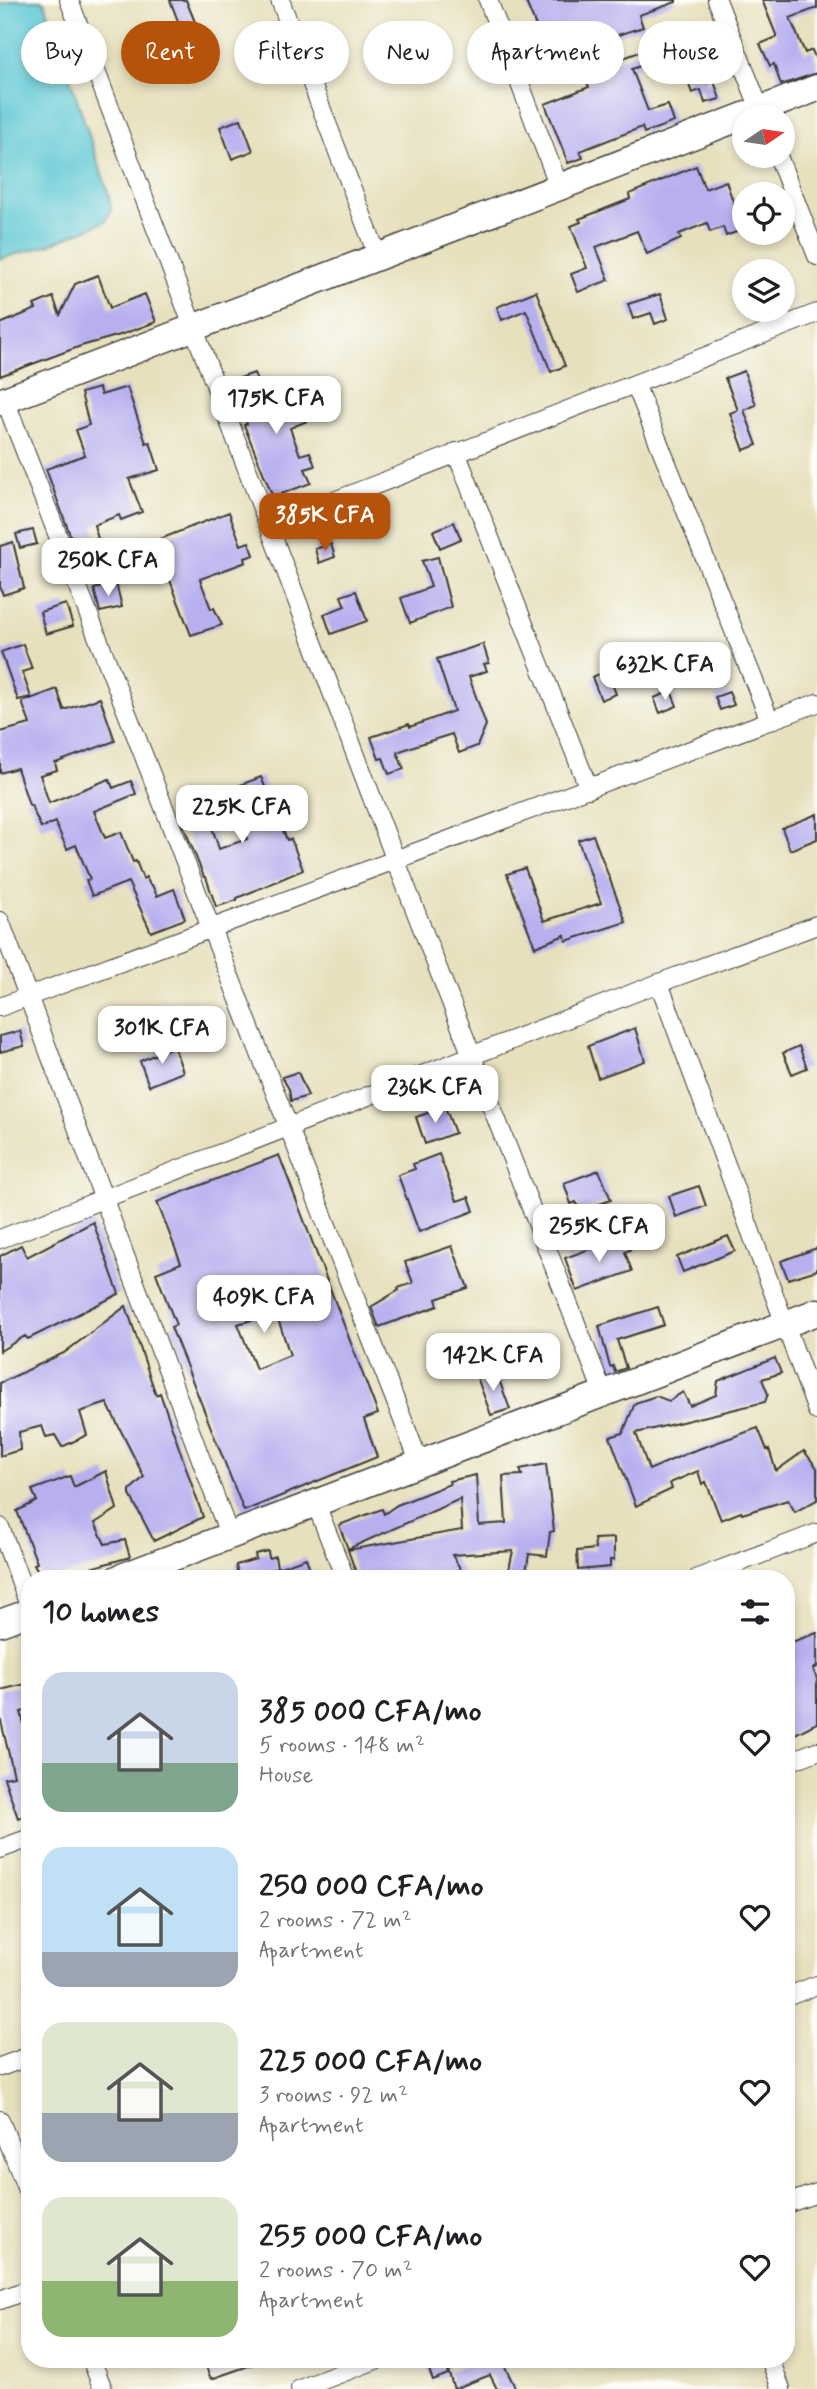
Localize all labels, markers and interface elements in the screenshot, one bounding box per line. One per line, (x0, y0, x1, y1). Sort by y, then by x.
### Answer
chip: Buy (21, 21, 107, 84)
chip: Rent (121, 21, 220, 84)
chip: Filters (234, 21, 349, 84)
chip: New (363, 21, 453, 84)
chip: Apartment (467, 21, 624, 84)
chip: House (638, 21, 743, 84)
north arrow (732, 105, 794, 168)
map controls (732, 105, 795, 322)
button: locate (732, 182, 795, 245)
button: layers (732, 259, 795, 322)
pin: 175K CFA (204, 376, 348, 436)
text: 175K CFA (227, 384, 325, 414)
pin: 385K CFA (253, 494, 397, 553)
text: 385K CFA (275, 501, 375, 531)
pin: 250K CFA (36, 538, 180, 598)
text: 250K CFA (58, 546, 158, 576)
pin: 632K CFA (593, 642, 737, 702)
text: 632K CFA (616, 650, 714, 680)
pin: 225K CFA (170, 786, 314, 845)
text: 225K CFA (192, 793, 292, 823)
pin: 301K CFA (90, 1006, 234, 1066)
text: 301K CFA (114, 1014, 210, 1044)
pin: 236K CFA (363, 1066, 507, 1125)
text: 236K CFA (387, 1073, 483, 1103)
pin: 255K CFA (527, 1204, 671, 1264)
text: 255K CFA (549, 1212, 649, 1242)
pin: 409K CFA (192, 1276, 336, 1335)
text: 409K CFA (213, 1283, 315, 1313)
pin: 142K CFA (421, 1334, 565, 1393)
text: 142K CFA (442, 1341, 544, 1371)
text: 10 homes (42, 1593, 159, 1632)
icon: filters (736, 1593, 774, 1631)
text: 385 000 CFA/mo (259, 1692, 482, 1731)
icon: home (98, 1700, 182, 1784)
icon: heart (736, 1723, 774, 1761)
text: 5 rooms · 148 m² (259, 1731, 425, 1761)
text: House (259, 1761, 313, 1791)
text: 250 000 CFA/mo (259, 1867, 484, 1906)
icon: home (98, 1875, 182, 1959)
icon: heart (736, 1898, 774, 1936)
text: 2 rooms · 72 m² (259, 1906, 412, 1936)
text: Apartment (259, 1936, 364, 1966)
text: 225 000 CFA/mo (259, 2042, 482, 2081)
icon: home (98, 2050, 182, 2134)
icon: heart (736, 2073, 774, 2111)
text: 3 rooms · 92 m² (259, 2081, 408, 2111)
text: Apartment (259, 2111, 364, 2141)
text: 255 000 CFA/mo (259, 2217, 482, 2256)
icon: home (98, 2225, 182, 2309)
icon: heart (736, 2248, 774, 2286)
text: 2 rooms · 70 m² (259, 2256, 413, 2286)
text: Apartment (259, 2286, 364, 2316)

